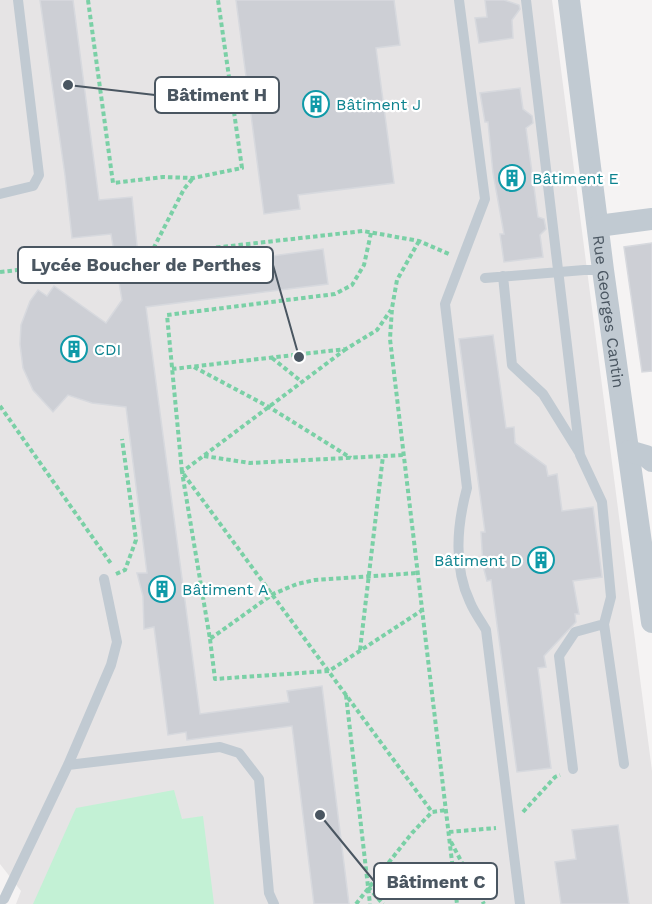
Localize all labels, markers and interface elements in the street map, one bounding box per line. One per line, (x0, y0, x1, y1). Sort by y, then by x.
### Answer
callout: Bâtiment H (155, 77, 279, 113)
text: Bâtiment H (167, 84, 267, 105)
building icon: Bâtiment J (301, 89, 331, 119)
place label: Bâtiment J (336, 95, 421, 114)
building icon: Bâtiment E (497, 163, 527, 193)
place label: Bâtiment E (532, 169, 619, 188)
street label: Rue Georges Cantin (589, 234, 629, 389)
callout: Lycée Boucher de Perthes (18, 247, 273, 283)
text: Lycée Boucher de Perthes (31, 254, 261, 275)
building icon: CDI (59, 334, 89, 364)
place label: CDI (94, 340, 121, 359)
building icon: Bâtiment D (526, 545, 556, 575)
place label: Bâtiment D (434, 551, 522, 570)
building icon: Bâtiment A (147, 574, 177, 604)
place label: Bâtiment A (182, 580, 269, 599)
callout: Bâtiment C (374, 863, 497, 899)
text: Bâtiment C (386, 871, 486, 892)

